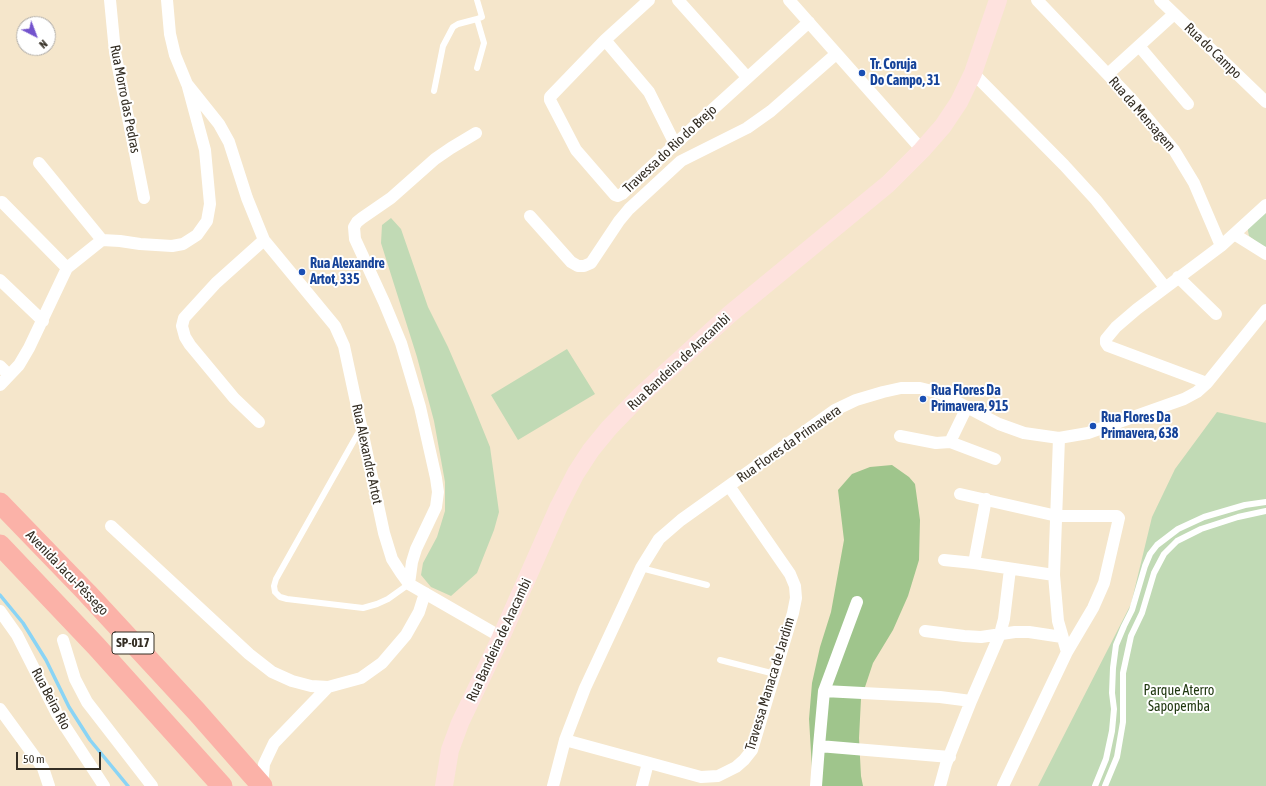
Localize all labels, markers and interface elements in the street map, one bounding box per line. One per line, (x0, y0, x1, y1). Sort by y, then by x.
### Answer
north arrow (16, 16, 56, 56)
street label: Rua do Campo (1181, 19, 1245, 83)
text: N (37, 38, 50, 51)
street label: Rua Morro das Pedras (106, 43, 144, 155)
place label: Tr. Coruja Do Campo, 31 (870, 57, 940, 90)
marker: Tr. Coruja Do Campo, 31 (857, 68, 867, 78)
street label: Rua da Mensagem (1105, 73, 1179, 155)
street label: Travessa do Rio do Brejo (620, 101, 720, 197)
place label: Rua Alexandre Artot, 335 (310, 256, 385, 288)
marker: Rua Alexandre Artot, 335 (297, 267, 307, 277)
street label: Rua Bandeira de Aracambi (624, 310, 734, 414)
place label: Rua Flores Da Primavera, 915 (931, 383, 1008, 416)
marker: Rua Flores Da Primavera, 915 (918, 394, 928, 404)
street label: Rua Alexandre Artot (348, 402, 386, 506)
street label: Rua Flores da Primavera (734, 402, 844, 486)
place label: Rua Flores Da Primavera, 638 (1101, 410, 1178, 442)
marker: Rua Flores Da Primavera, 638 (1088, 421, 1098, 431)
street label: Avenida Jacu-Pêssego (22, 527, 112, 619)
street label: Rua Bandeira de Aracambi (463, 576, 535, 704)
street label: Travessa Manaca de Jardim (742, 615, 798, 753)
road number: SP-017 (112, 632, 154, 654)
street label: Rua Beira Rio (28, 665, 74, 733)
park label: Parque Aterro Sapopemba (1144, 683, 1214, 716)
scale bar (18, 744, 103, 770)
text: 50 m (23, 752, 45, 766)

